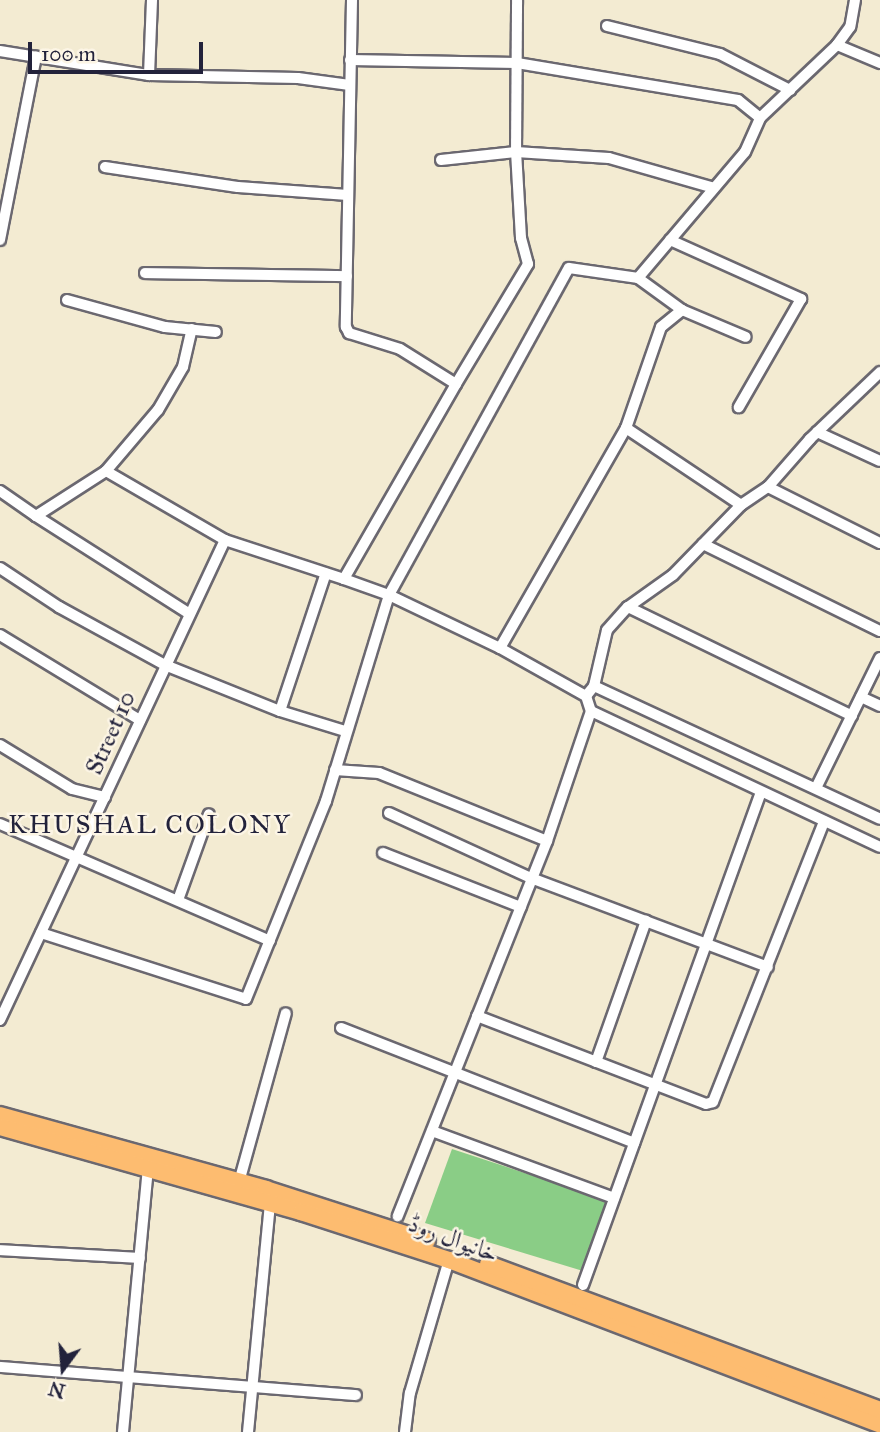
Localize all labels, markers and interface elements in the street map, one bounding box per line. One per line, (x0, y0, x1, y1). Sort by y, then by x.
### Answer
scale bar (32, 28, 206, 72)
text: 100 m (41, 41, 96, 67)
street label: Street 10 (80, 687, 142, 779)
district label: KHUSHAL COLONY (10, 809, 290, 841)
street label: خانیوال روڈ (404, 1209, 502, 1269)
north arrow (28, 1334, 98, 1404)
text: N (46, 1376, 68, 1403)

